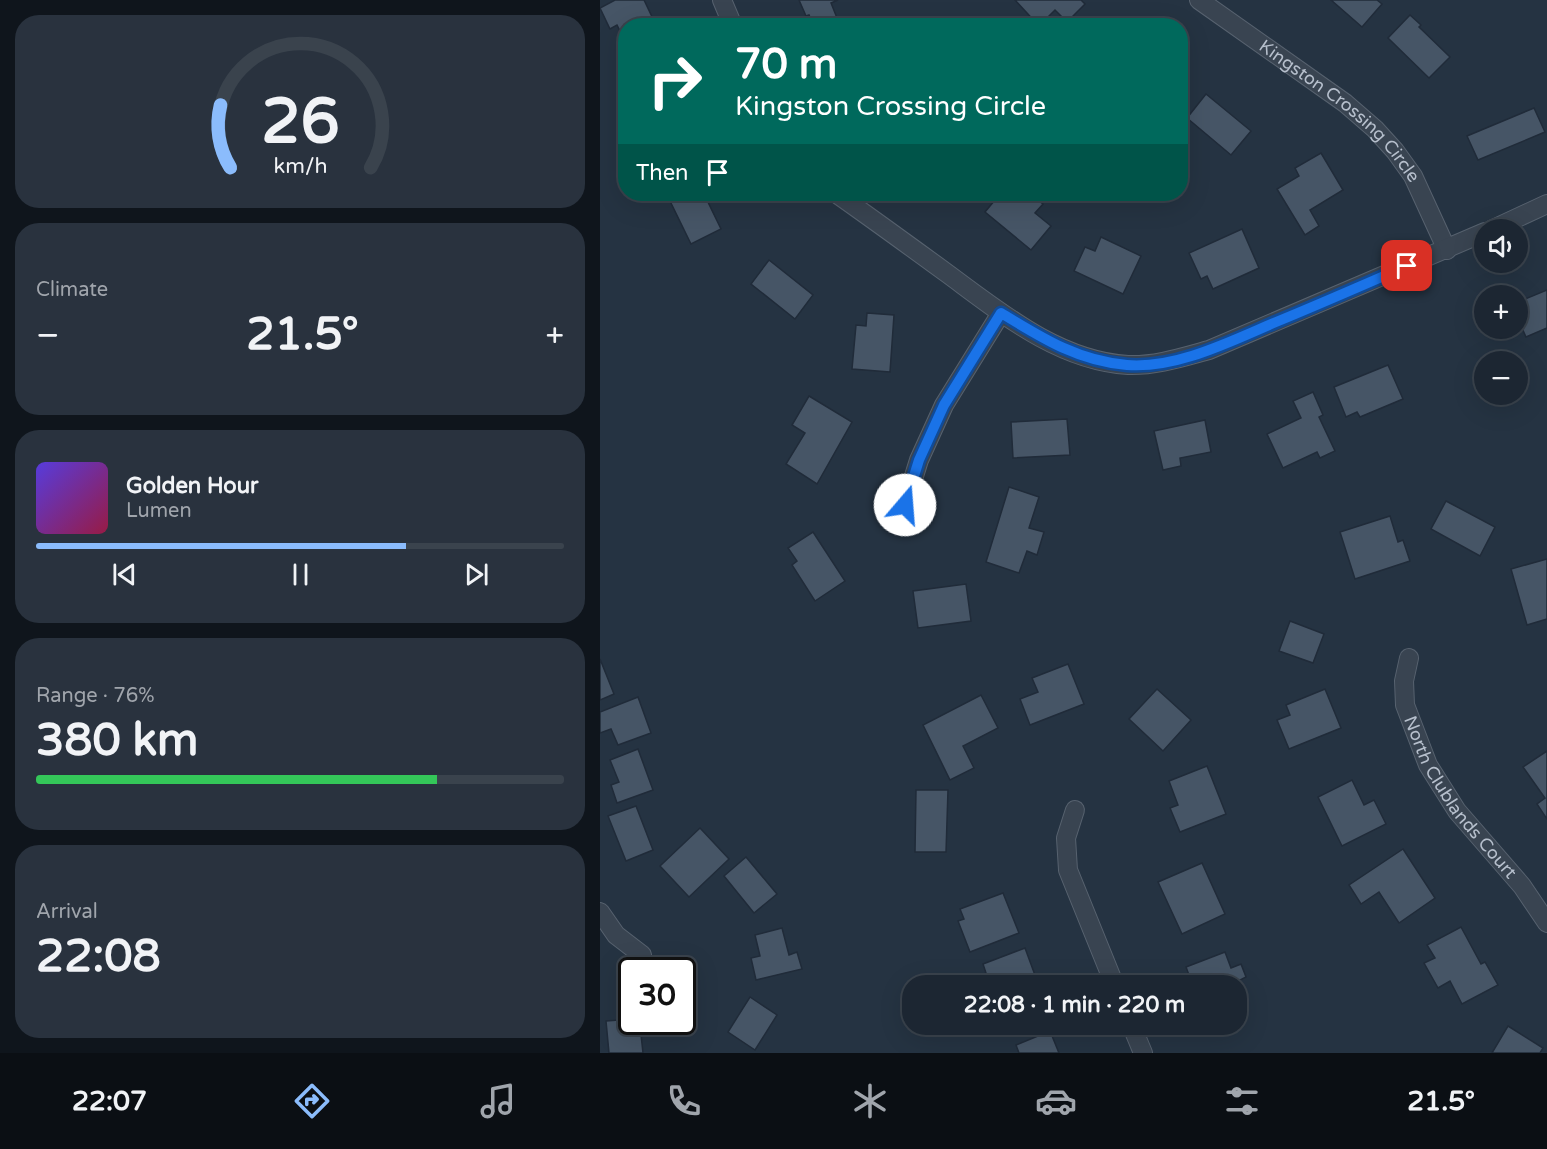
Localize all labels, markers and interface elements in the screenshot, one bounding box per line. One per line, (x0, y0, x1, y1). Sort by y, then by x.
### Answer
street label: Kingston Crossing Circle (1255, 35, 1425, 186)
text: 70 m (735, 39, 837, 90)
icon: right (636, 42, 714, 120)
text: 26 (261, 85, 339, 160)
text: Kingston Crossing Circle (735, 90, 1046, 123)
text: km/h (273, 154, 327, 180)
icon: arrive (701, 156, 734, 189)
text: Then (636, 160, 689, 186)
map controls (1474, 219, 1528, 405)
button: sound (1474, 219, 1528, 273)
pin (1381, 240, 1432, 291)
icon: arrive (1390, 249, 1423, 282)
text: Climate (36, 278, 108, 302)
button: + (1474, 285, 1528, 339)
text: 21.5° (246, 308, 359, 362)
text: − (36, 316, 60, 355)
text: + (545, 316, 564, 355)
button: − (1474, 351, 1528, 405)
text: Golden Hour (126, 473, 258, 499)
position arrow (873, 473, 937, 537)
text: Lumen (126, 499, 192, 523)
icon: previous (108, 558, 141, 591)
icon: pause (284, 558, 317, 591)
icon: next (460, 558, 493, 591)
text: Range · 76% (36, 684, 155, 708)
street label: North Clublands Court (1399, 713, 1522, 883)
text: 380 km (36, 714, 198, 768)
text: Arrival (36, 900, 98, 924)
text: 22:08 (36, 930, 161, 984)
speed limit sign: 30 (618, 957, 696, 1035)
text: 22:08 · 1 min · 220 m (964, 992, 1185, 1018)
icon: directions (291, 1080, 333, 1122)
icon: music (477, 1080, 519, 1122)
icon: phone (663, 1080, 705, 1122)
icon: climate (849, 1080, 891, 1122)
icon: car (1035, 1080, 1077, 1122)
icon: filters (1221, 1080, 1263, 1122)
text: 22:07 (72, 1085, 147, 1118)
text: 21.5° (1407, 1085, 1475, 1118)

